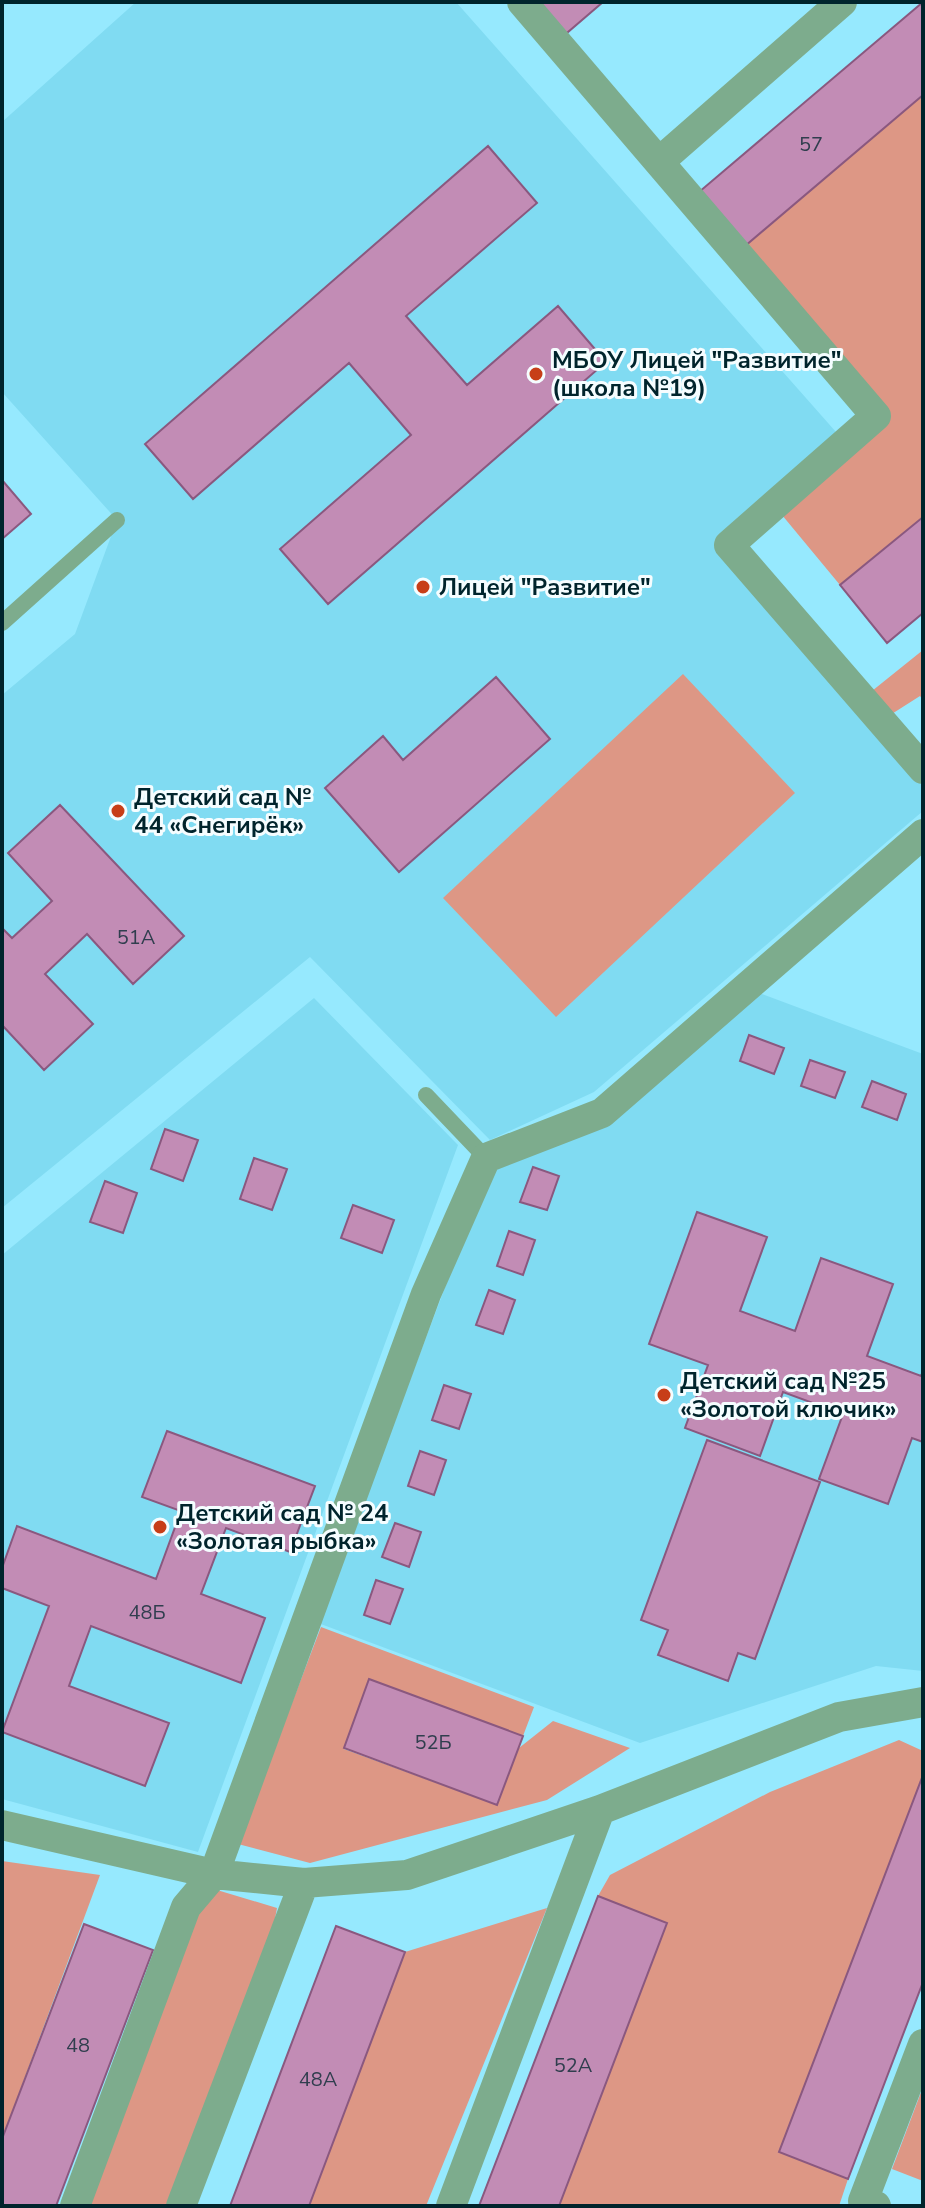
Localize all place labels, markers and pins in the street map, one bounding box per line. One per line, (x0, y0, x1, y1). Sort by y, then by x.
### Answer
place label: МБОУ Лицей "Развитие" (школа №19) (552, 344, 842, 404)
marker: МБОУ Лицей "Развитие" (школа №19) (527, 365, 545, 383)
place label: Лицей "Развитие" (439, 571, 651, 603)
marker: Лицей "Развитие" (414, 578, 432, 596)
place label: Детский сад № 44 «Снегирёк» (134, 781, 311, 841)
marker: Детский сад № 44 «Снегирёк» (109, 802, 127, 820)
place label: Детский сад №25 «Золотой ключик» (680, 1365, 897, 1425)
marker: Детский сад №25 «Золотой ключик» (655, 1386, 673, 1404)
place label: Детский сад № 24 «Золотая рыбка» (176, 1497, 389, 1557)
marker: Детский сад № 24 «Золотая рыбка» (151, 1518, 169, 1536)

